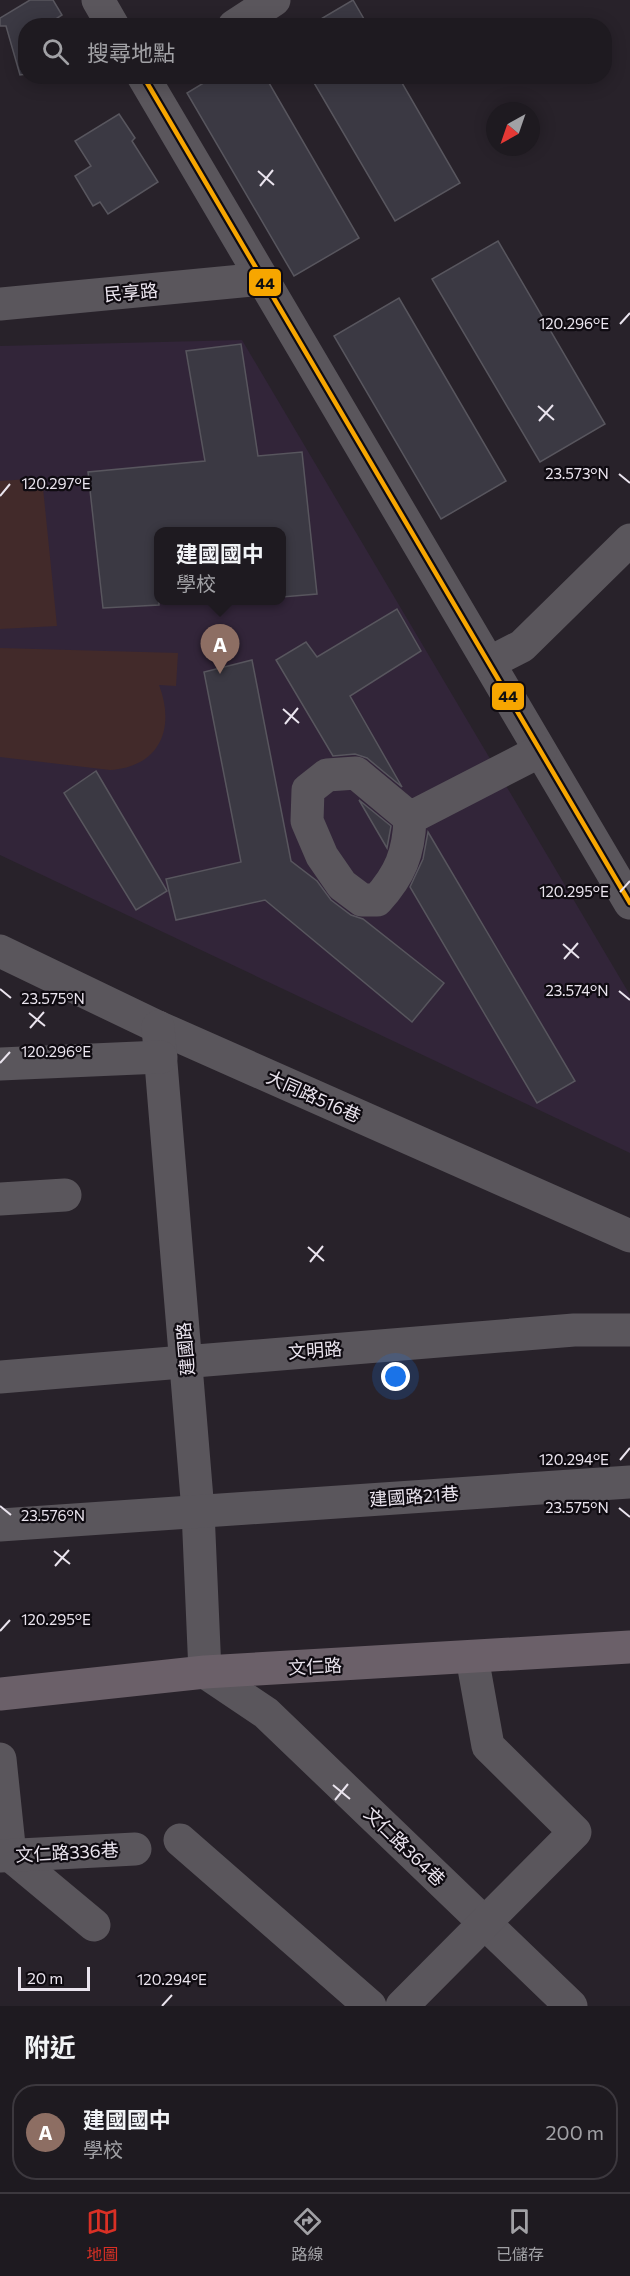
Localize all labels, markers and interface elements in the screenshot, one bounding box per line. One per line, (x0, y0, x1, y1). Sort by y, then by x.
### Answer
search box (18, 18, 612, 84)
icon: search (39, 35, 72, 68)
text: 搜尋地點 (87, 39, 175, 66)
north arrow (486, 102, 540, 156)
line badge: 44 (248, 268, 282, 297)
text: 44 (255, 273, 275, 292)
street label: 民享路 (103, 279, 159, 305)
text: 120.296°E (539, 314, 609, 332)
text: 23.573°N (545, 464, 609, 482)
text: 120.297°E (21, 474, 91, 492)
popup (154, 527, 286, 605)
text: 建國國中 (176, 540, 264, 567)
text: 學校 (176, 571, 216, 595)
pin: A (200, 624, 240, 674)
line badge: 44 (491, 682, 525, 711)
text: 44 (498, 686, 518, 705)
text: 120.295°E (539, 882, 609, 900)
text: 23.574°N (545, 981, 609, 999)
text: 23.575°N (21, 989, 85, 1007)
text: 120.296°E (21, 1042, 91, 1060)
street label: 大同路516巷 (263, 1065, 365, 1127)
street label: 建國路 (172, 1321, 198, 1377)
street label: 文明路 (287, 1337, 343, 1363)
your location (381, 1362, 410, 1391)
text: 120.294°E (539, 1450, 609, 1468)
street label: 建國路21巷 (368, 1482, 460, 1510)
text: 23.575°N (545, 1498, 609, 1516)
text: 23.576°N (21, 1506, 85, 1524)
text: 120.295°E (21, 1610, 91, 1628)
street label: 文仁路 (287, 1654, 343, 1678)
street label: 文仁路364巷 (360, 1802, 450, 1890)
street label: 文仁路336巷 (15, 1838, 119, 1866)
scale bar (18, 1964, 90, 1992)
text: 20 m (27, 1968, 63, 1987)
text: 120.294°E (137, 1970, 207, 1988)
text: 附近 (24, 2031, 76, 2062)
text: 建國國中 (83, 2106, 171, 2133)
text: A (38, 2120, 53, 2144)
text: 200 m (546, 2120, 604, 2144)
text: 學校 (83, 2137, 123, 2161)
tab: 地圖 (86, 2205, 119, 2265)
tab: 路線 (291, 2205, 324, 2265)
tab: 已儲存 (496, 2205, 544, 2265)

